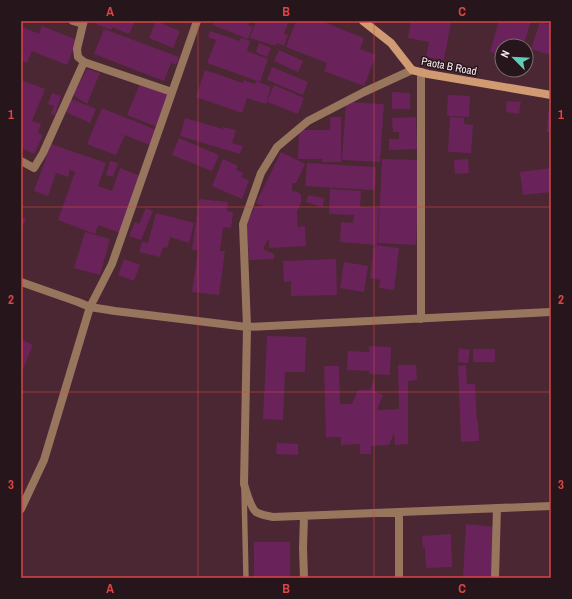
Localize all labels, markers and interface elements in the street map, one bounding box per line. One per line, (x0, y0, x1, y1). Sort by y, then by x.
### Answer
text: A (106, 3, 114, 20)
text: B (282, 3, 290, 20)
text: C (458, 3, 466, 20)
north arrow (494, 38, 534, 78)
text: N (497, 48, 513, 60)
street label: Paota B Road (420, 54, 478, 78)
text: 1 (8, 106, 14, 123)
text: 1 (558, 106, 564, 123)
text: 2 (8, 291, 14, 308)
text: 2 (558, 291, 564, 308)
text: 3 (8, 476, 14, 493)
text: 3 (558, 476, 564, 493)
text: A (106, 580, 114, 597)
text: B (282, 580, 290, 597)
text: C (458, 580, 466, 597)

